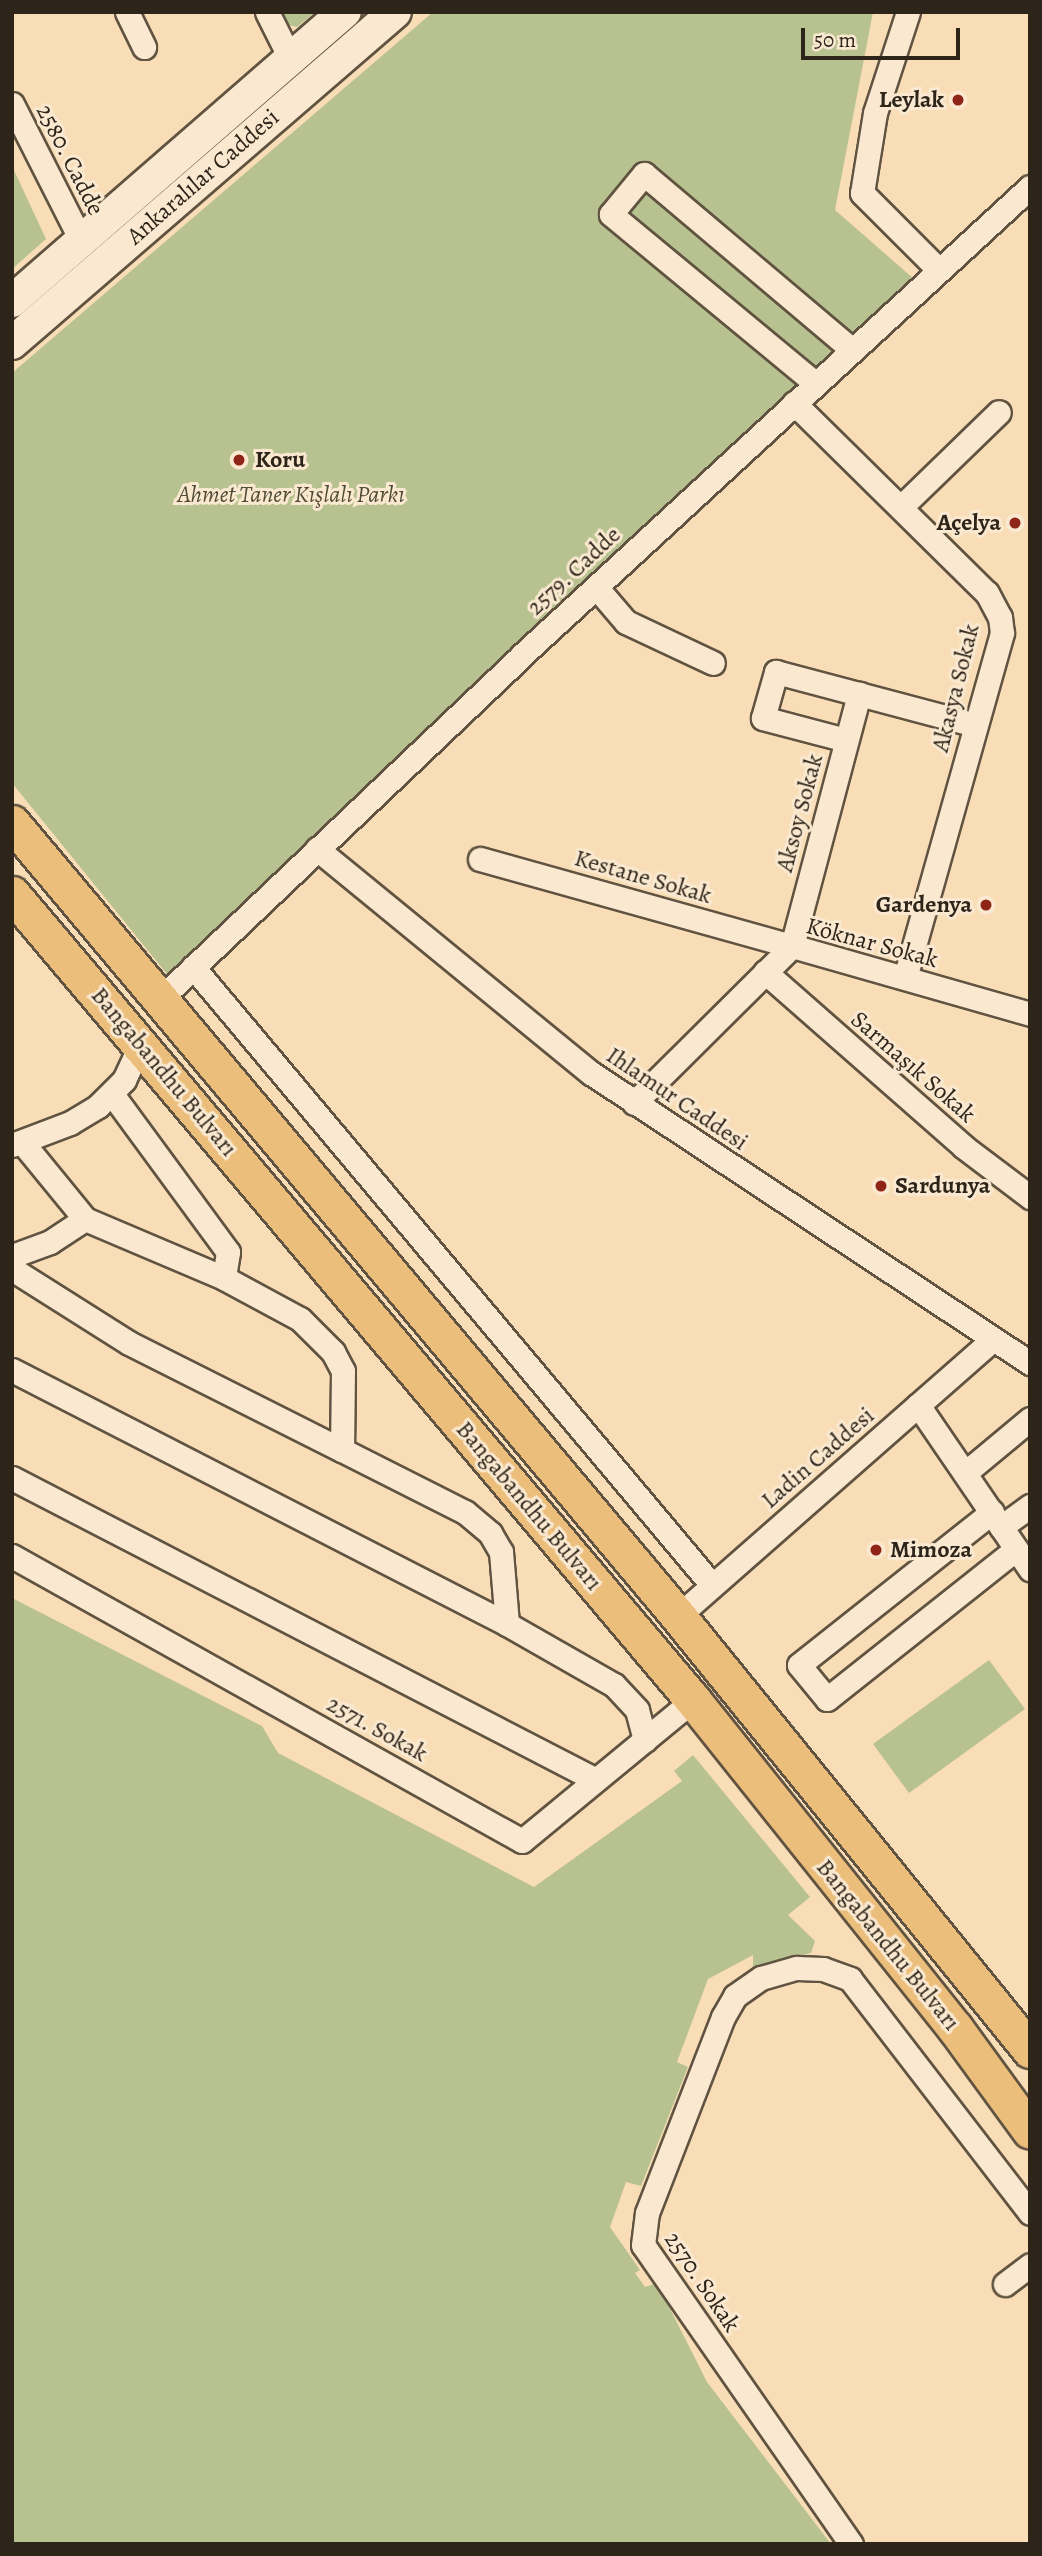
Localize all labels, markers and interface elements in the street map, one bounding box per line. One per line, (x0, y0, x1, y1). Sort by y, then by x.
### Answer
scale bar (804, 14, 963, 58)
text: 50 m (814, 26, 856, 54)
place label: Leylak (879, 86, 944, 114)
marker: Leylak (950, 92, 966, 108)
street label: 2580. Cadde (30, 100, 110, 220)
street label: Ankaralılar Caddesi (121, 103, 285, 251)
place label: Koru (255, 446, 305, 474)
marker: Koru (229, 450, 249, 470)
park label: Ahmet Taner Kışlalı Parkı (177, 481, 405, 509)
place label: Açelya (937, 509, 1001, 537)
marker: Açelya (1007, 515, 1023, 531)
street label: 2579. Cadde (521, 520, 627, 622)
street label: Akasya Sokak (926, 621, 986, 755)
street label: Aksoy Sokak (770, 751, 830, 875)
street label: Kestane Sokak (571, 844, 715, 910)
place label: Gardenya (876, 891, 972, 919)
marker: Gardenya (978, 897, 994, 913)
street label: Köknar Sokak (803, 912, 941, 974)
street label: Bangabandhu Bulvarı (85, 981, 243, 1163)
street label: Sarmaşık Sokak (845, 1005, 981, 1129)
street label: Ihlamur Caddesi (601, 1041, 753, 1157)
place label: Sardunya (895, 1172, 990, 1200)
marker: Sardunya (873, 1178, 889, 1194)
street label: Ladin Caddesi (756, 1401, 880, 1515)
street label: Bangabandhu Bulvarı (450, 1415, 608, 1597)
place label: Mimoza (890, 1536, 972, 1564)
marker: Mimoza (868, 1542, 884, 1558)
street label: 2571. Sokak (322, 1690, 432, 1768)
street label: Bangabandhu Bulvarı (810, 1854, 966, 2036)
street label: 2570. Sokak (658, 2226, 746, 2338)

